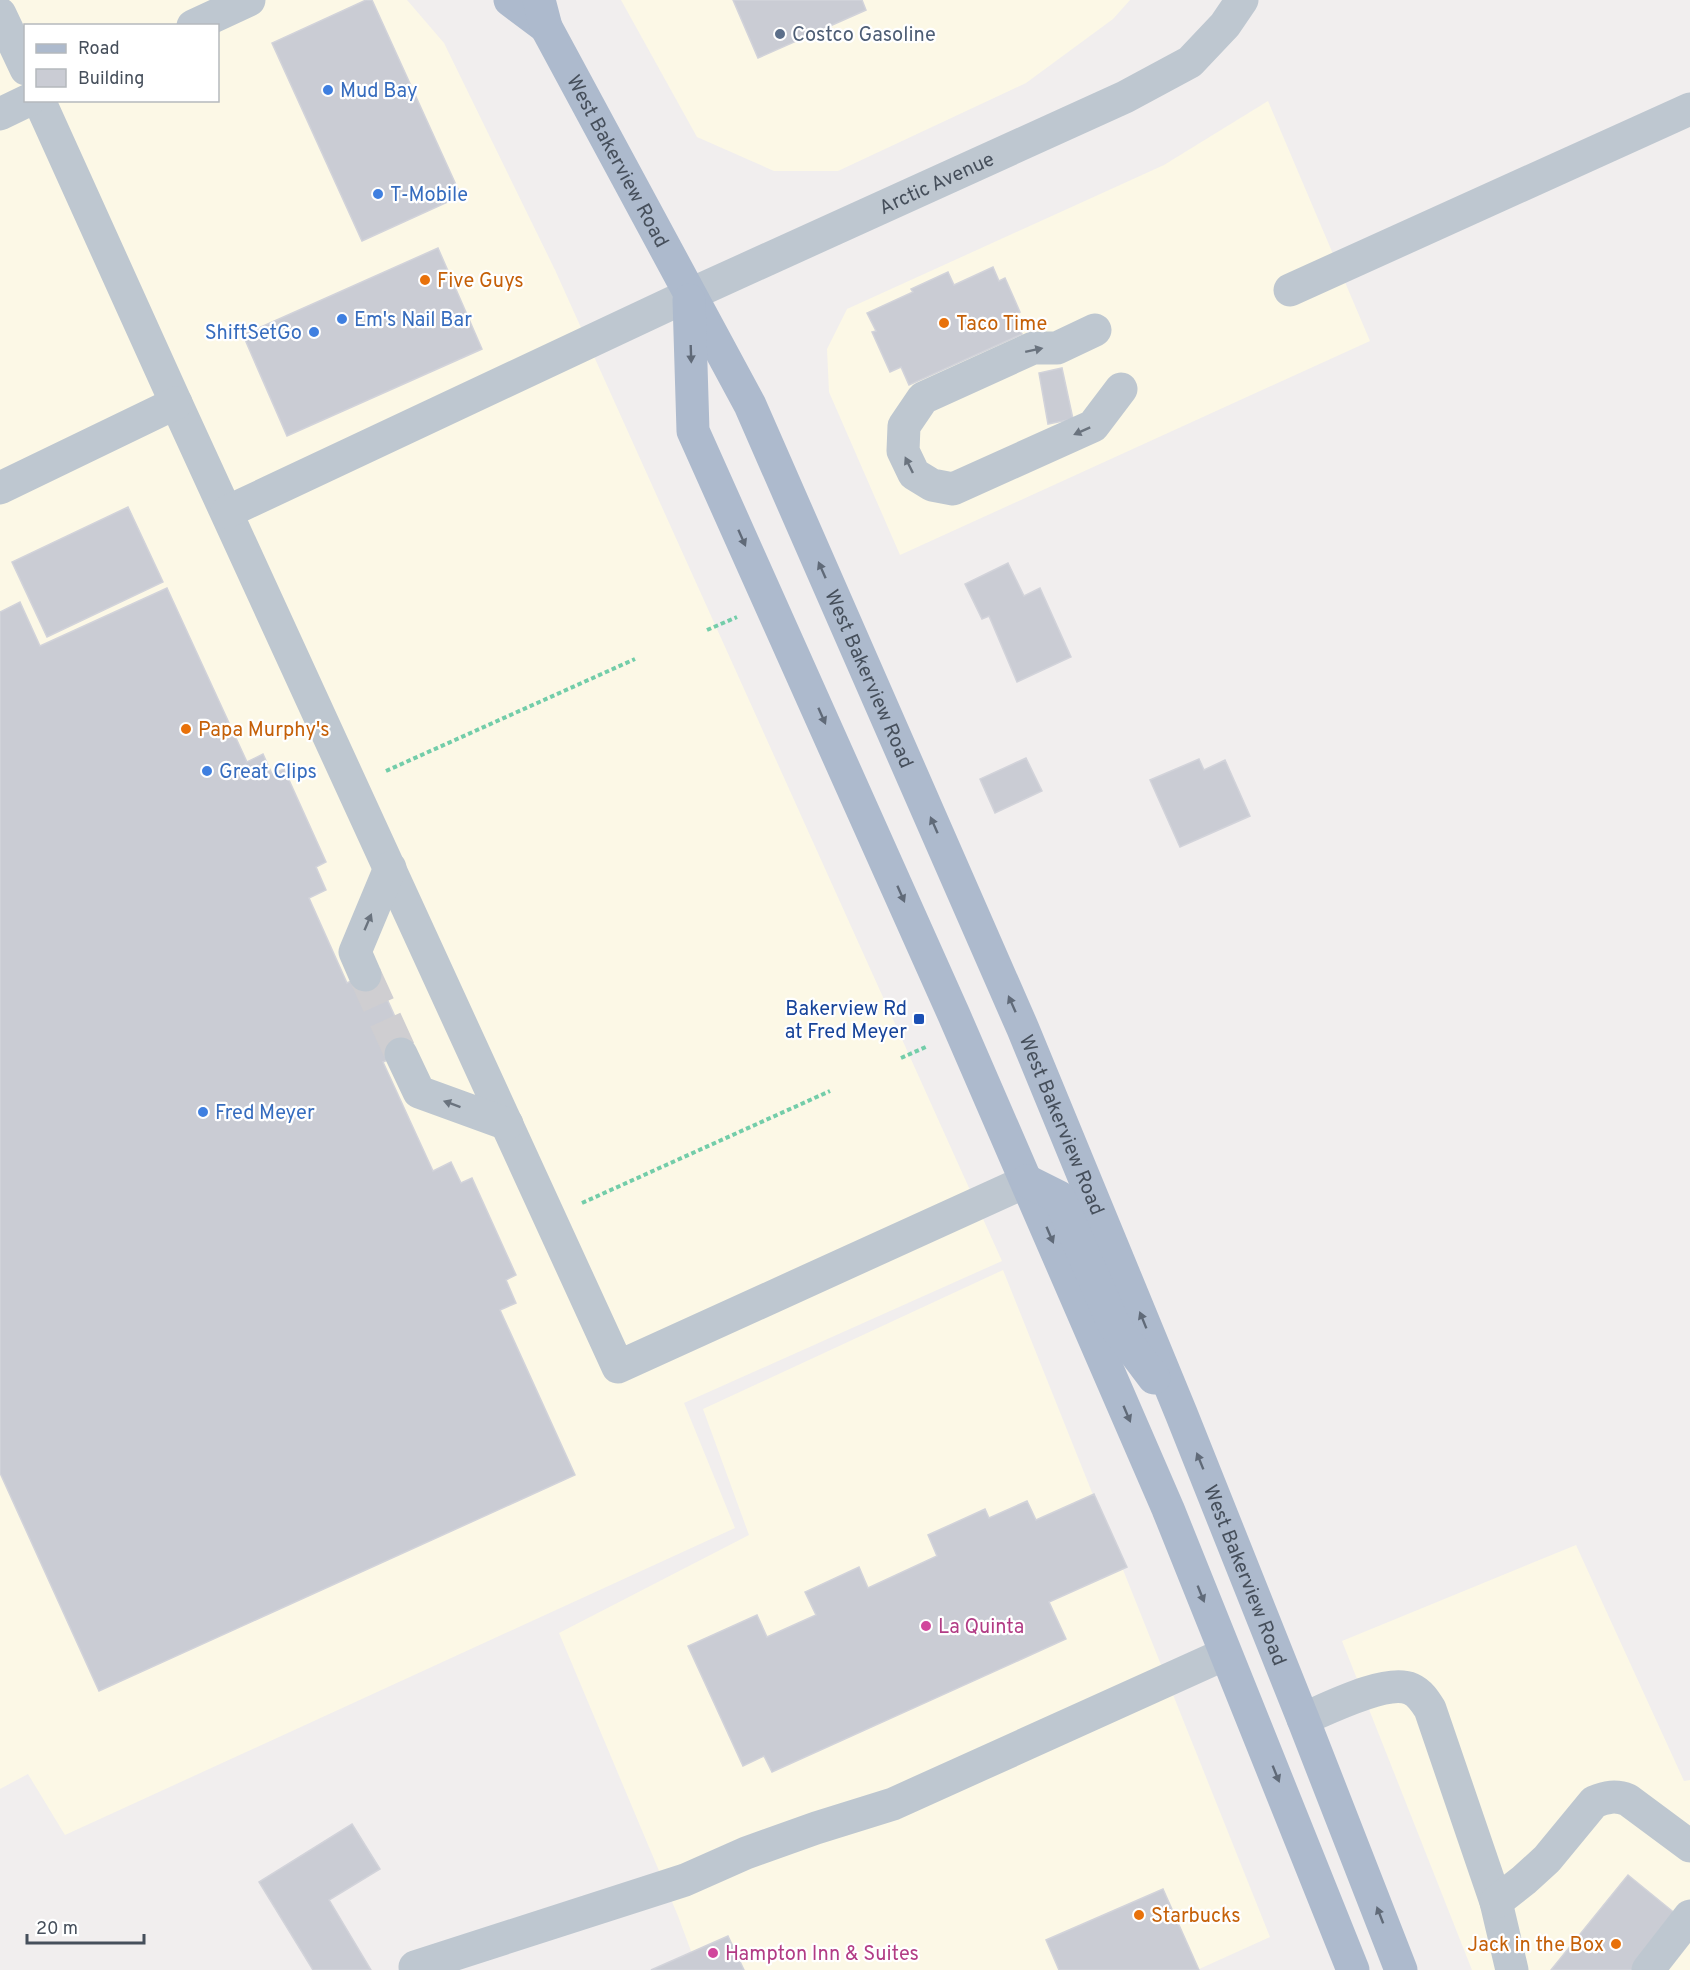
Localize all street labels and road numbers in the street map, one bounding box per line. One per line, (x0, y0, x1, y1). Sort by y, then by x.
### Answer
street label: West Bakerview Road (559, 71, 674, 253)
street label: Arctic Avenue (875, 147, 999, 222)
street label: West Bakerview Road (817, 586, 918, 773)
street label: West Bakerview Road (1012, 1031, 1109, 1219)
street label: West Bakerview Road (1196, 1481, 1291, 1670)

